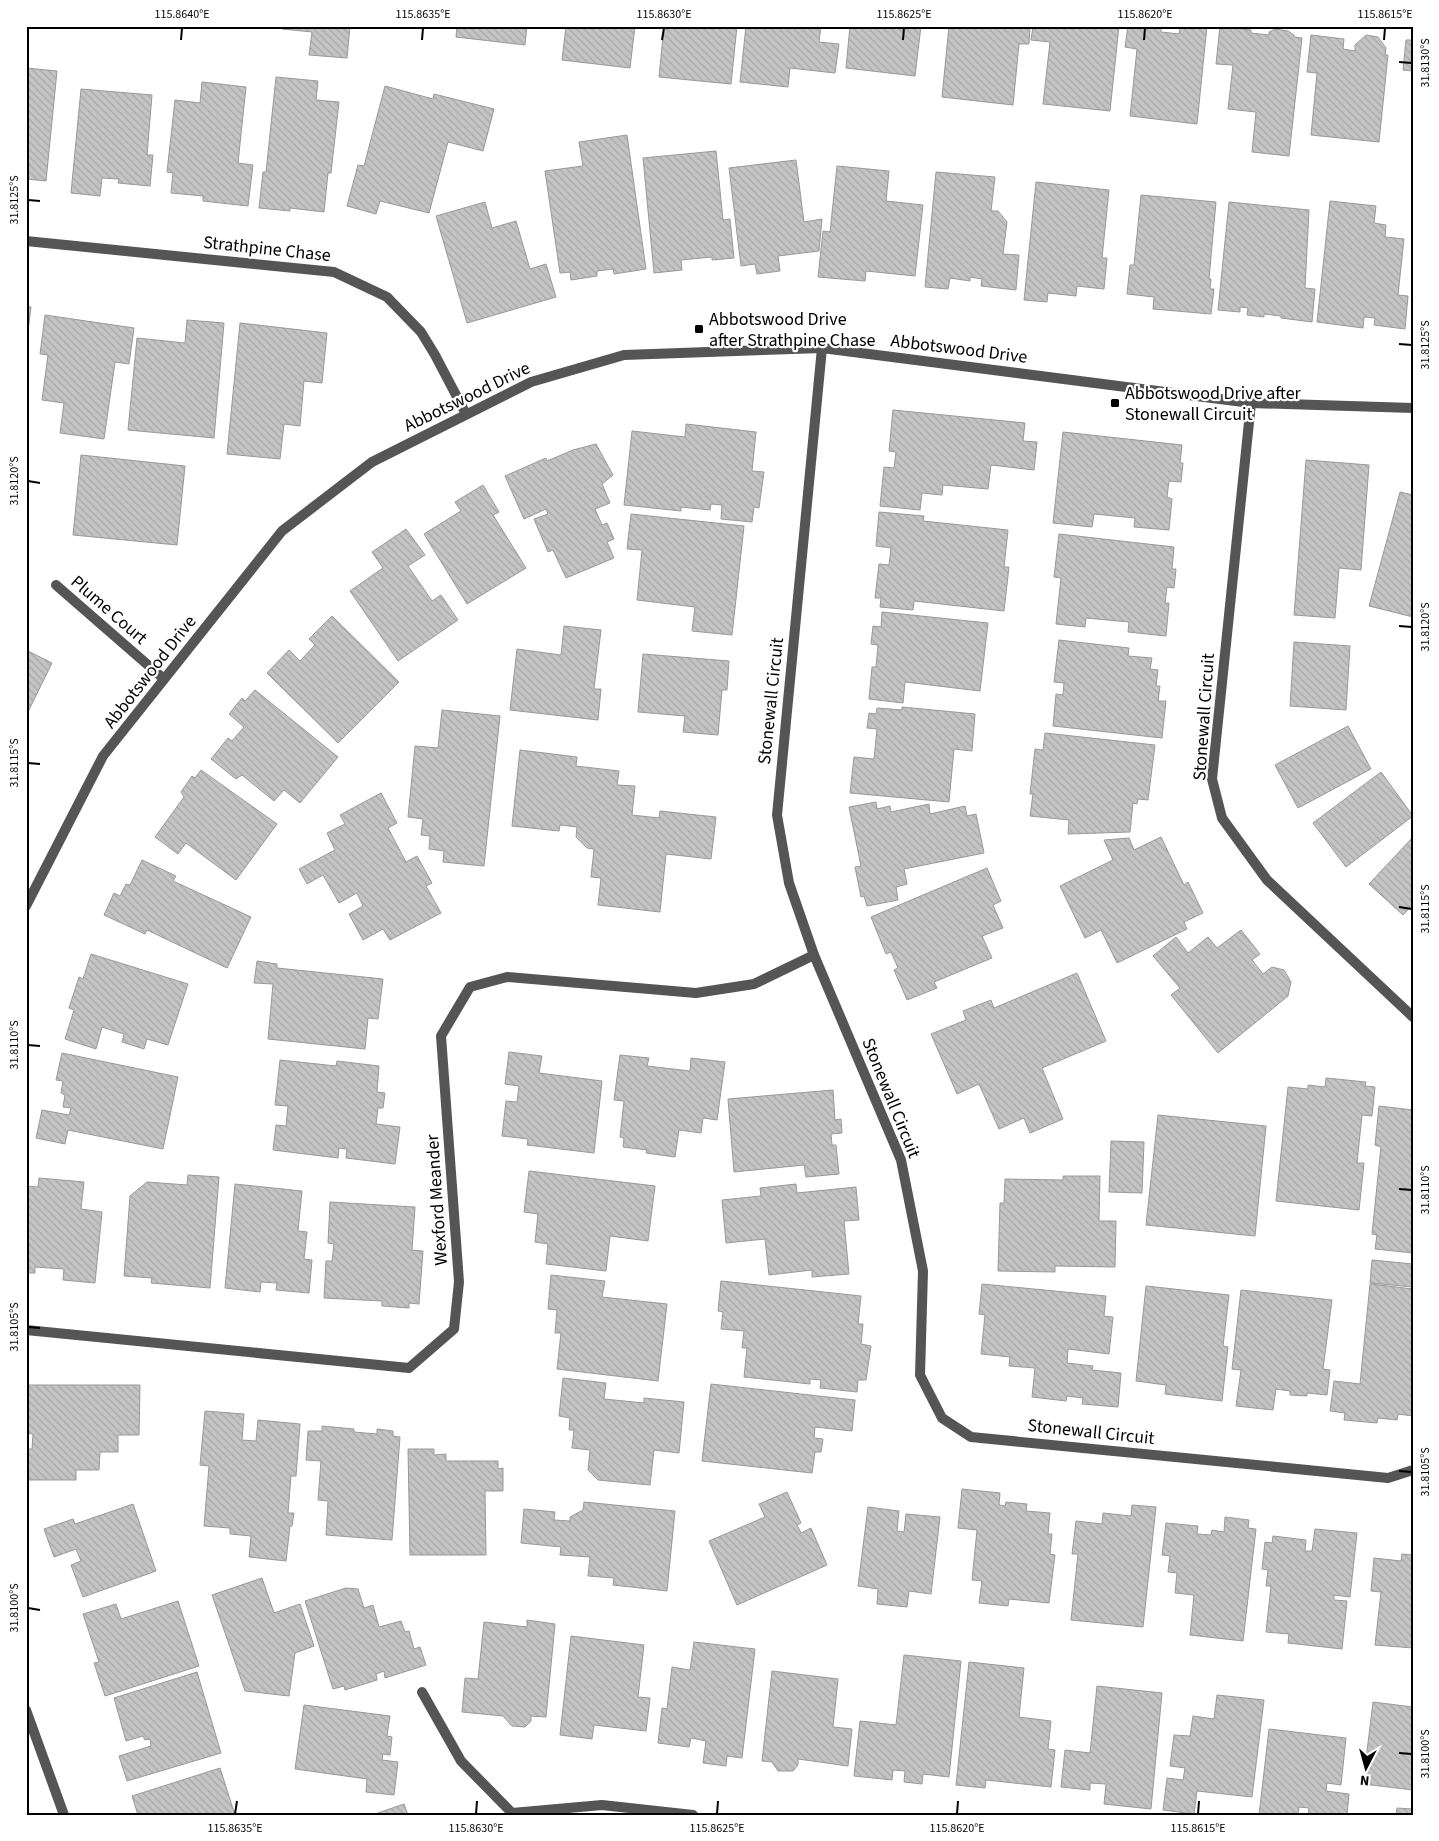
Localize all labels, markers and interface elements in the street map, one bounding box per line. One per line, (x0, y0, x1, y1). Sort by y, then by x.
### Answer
text: 115.8640°E (154, 6, 210, 23)
text: 115.8635°E (395, 6, 451, 23)
text: 115.8630°E (636, 6, 692, 23)
text: 115.8625°E (876, 6, 932, 23)
text: 115.8620°E (1117, 6, 1173, 23)
text: 115.8615°E (1357, 6, 1413, 23)
text: 31.8130°S (1417, 38, 1434, 88)
text: 31.8125°S (6, 175, 23, 225)
street label: Strathpine Chase (202, 230, 332, 268)
place label: Abbotswood Drive after Strathpine Chase (709, 307, 876, 353)
text: 31.8125°S (1417, 320, 1434, 370)
marker: Abbotswood Drive after Strathpine Chase (693, 323, 705, 335)
street label: Abbotswood Drive (889, 328, 1029, 370)
street label: Abbotswood Drive (400, 356, 534, 438)
place label: Abbotswood Drive after Stonewall Circuit (1125, 381, 1302, 427)
marker: Abbotswood Drive after Stonewall Circuit (1109, 397, 1121, 409)
text: 31.8120°S (6, 456, 23, 506)
street label: Plume Court (65, 570, 153, 650)
text: 31.8120°S (1417, 602, 1434, 652)
street label: Abbotswood Drive (98, 610, 202, 734)
street label: Stonewall Circuit (752, 636, 790, 766)
street label: Stonewall Circuit (1187, 653, 1221, 781)
text: 31.8115°S (6, 738, 23, 788)
text: 31.8115°S (1417, 884, 1434, 934)
text: 31.8110°S (6, 1020, 23, 1070)
street label: Stonewall Circuit (856, 1034, 926, 1162)
street label: Wexford Meander (420, 1133, 454, 1266)
text: 31.8110°S (1417, 1165, 1434, 1215)
text: 31.8105°S (6, 1302, 23, 1352)
street label: Stonewall Circuit (1026, 1413, 1156, 1451)
text: 31.8105°S (1417, 1447, 1434, 1497)
text: 31.8100°S (6, 1583, 23, 1633)
text: 31.8100°S (1417, 1729, 1434, 1779)
north arrow (1342, 1744, 1392, 1794)
text: N (1359, 1770, 1370, 1790)
text: 115.8635°E (207, 1820, 263, 1837)
text: 115.8630°E (448, 1820, 504, 1837)
text: 115.8625°E (689, 1820, 745, 1837)
text: 115.8620°E (929, 1820, 985, 1837)
text: 115.8615°E (1170, 1820, 1226, 1837)

